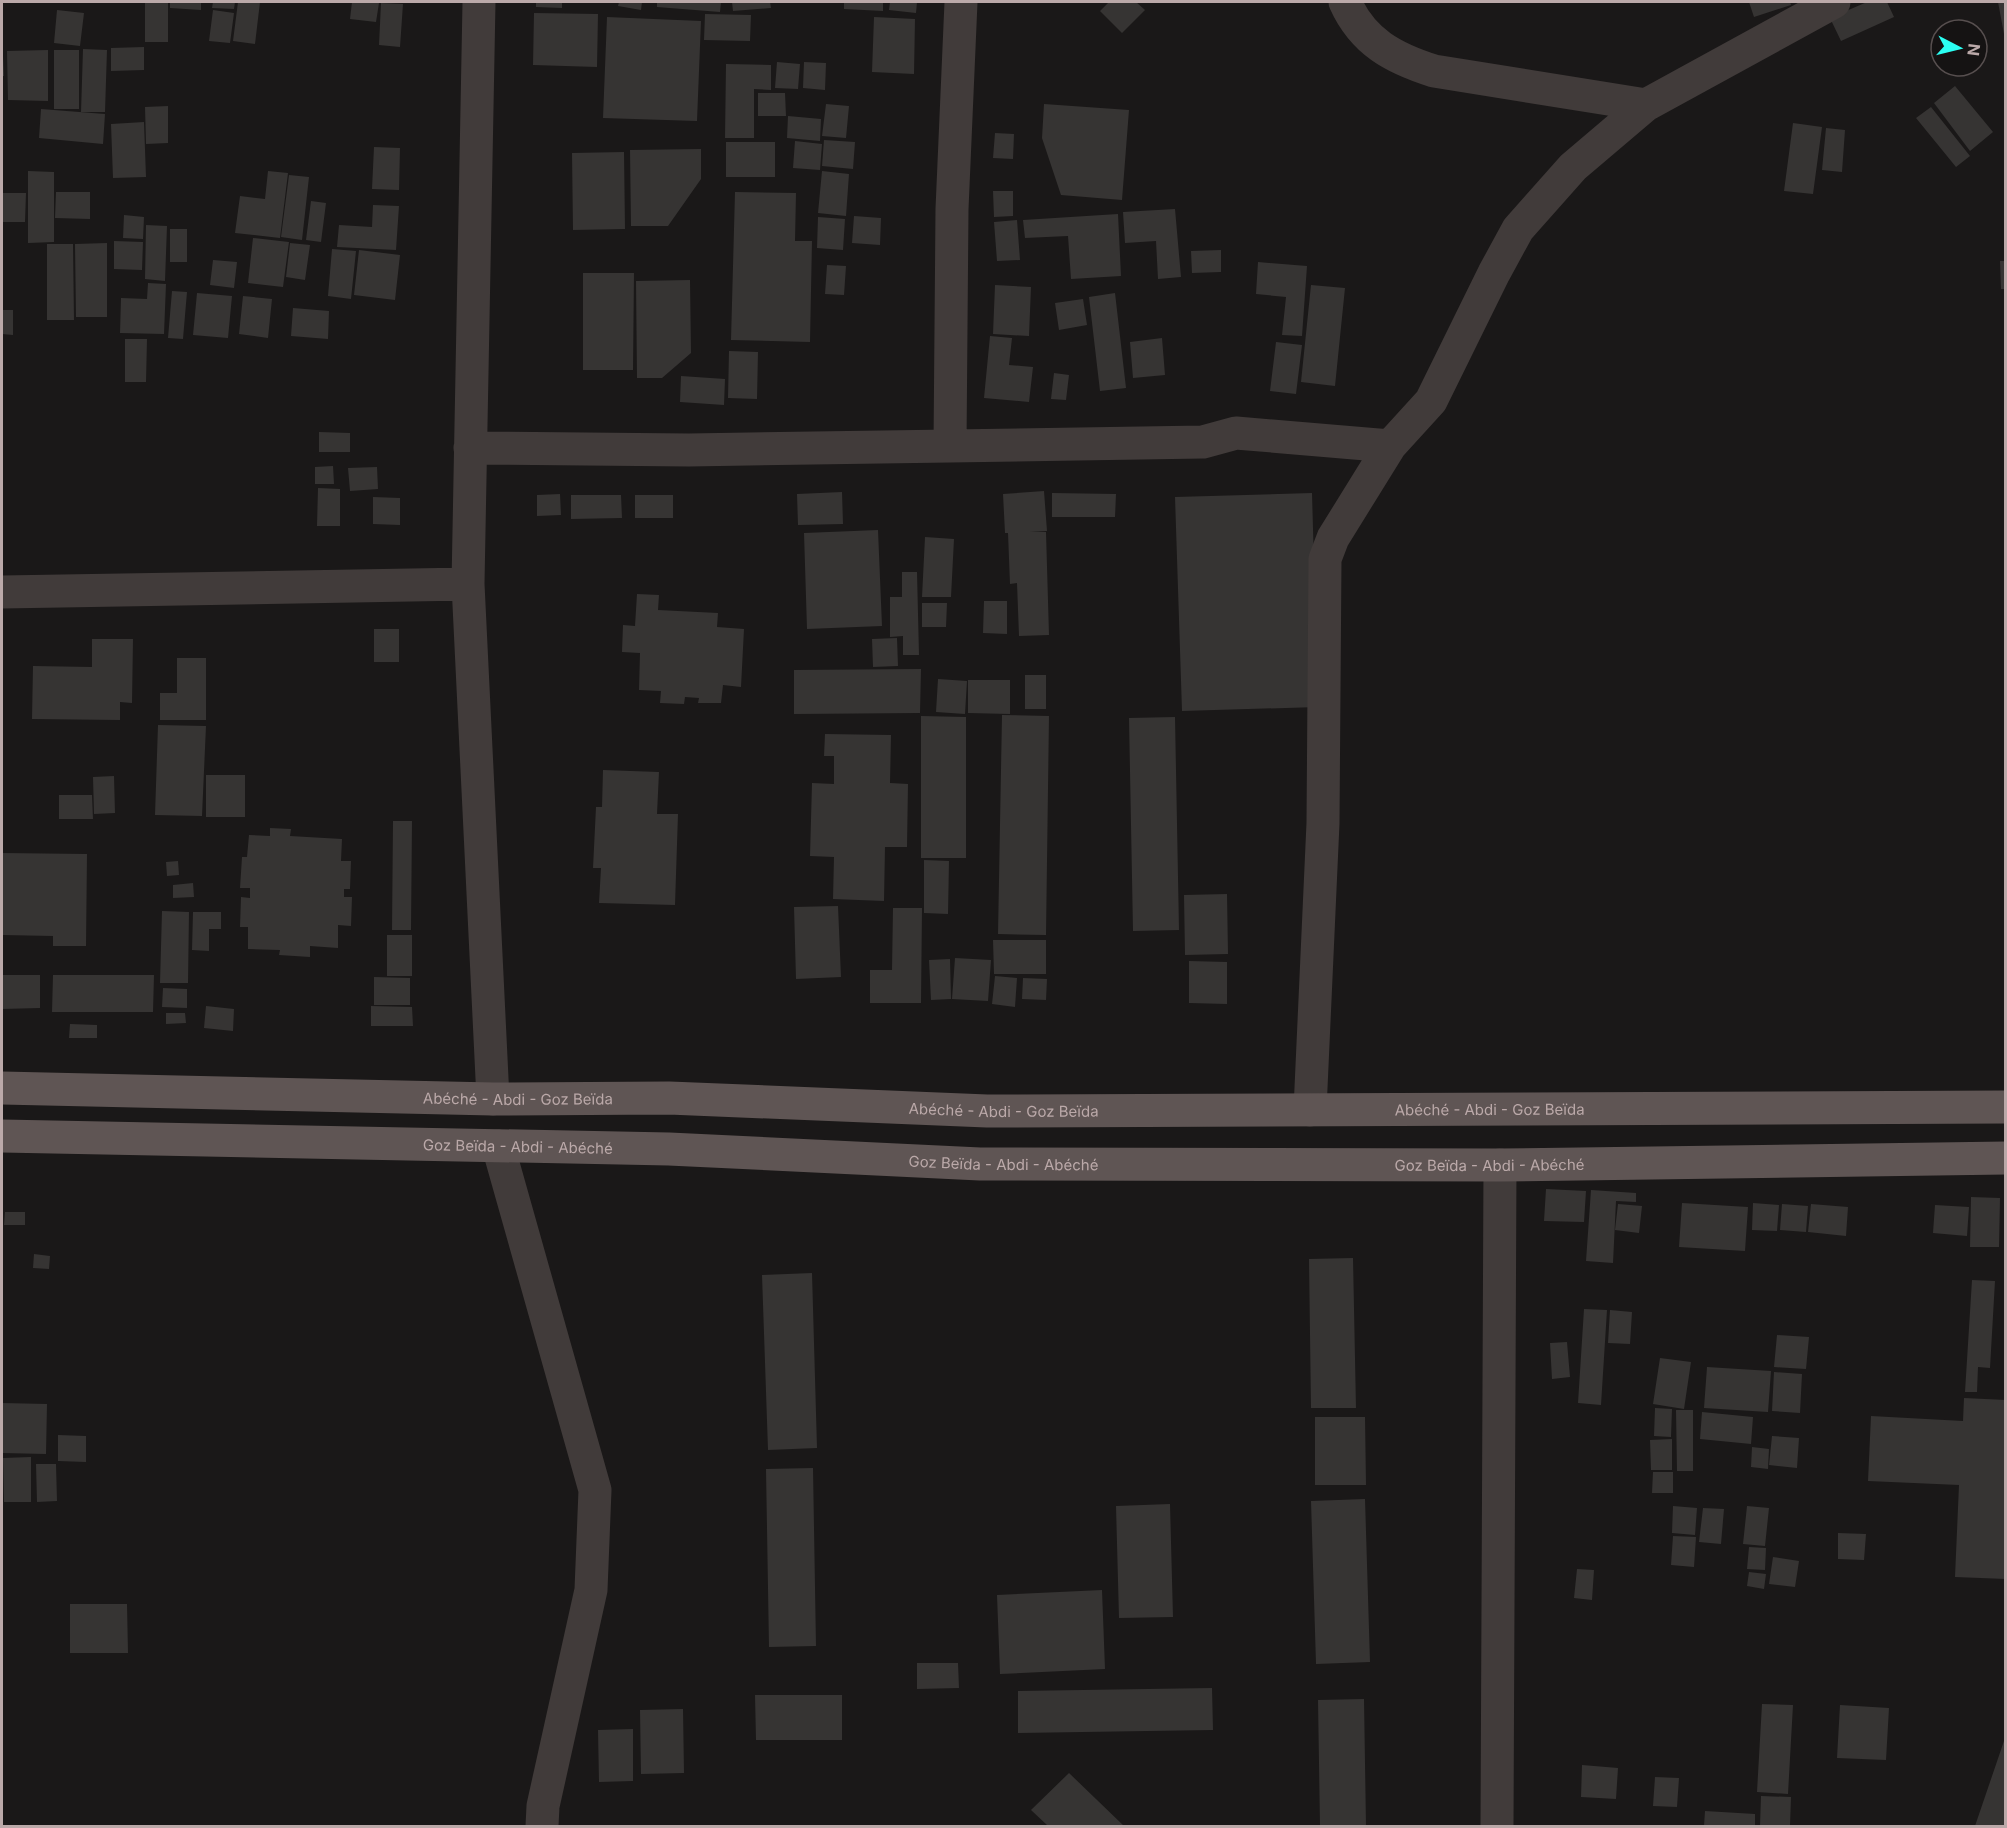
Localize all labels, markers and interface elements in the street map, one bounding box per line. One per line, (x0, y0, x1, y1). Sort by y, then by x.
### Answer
north arrow (1929, 18, 1989, 78)
text: N (1963, 43, 1985, 57)
street label: Abéché - Abdi - Goz Beïda (423, 1088, 613, 1109)
street label: Abéché - Abdi - Goz Beïda (908, 1098, 1099, 1121)
street label: Abéché - Abdi - Goz Beïda (1395, 1099, 1585, 1119)
street label: Goz Beïda - Abdi - Abéché (423, 1135, 613, 1157)
street label: Goz Beïda - Abdi - Abéché (908, 1151, 1098, 1174)
street label: Goz Beïda - Abdi - Abéché (1395, 1154, 1585, 1175)

